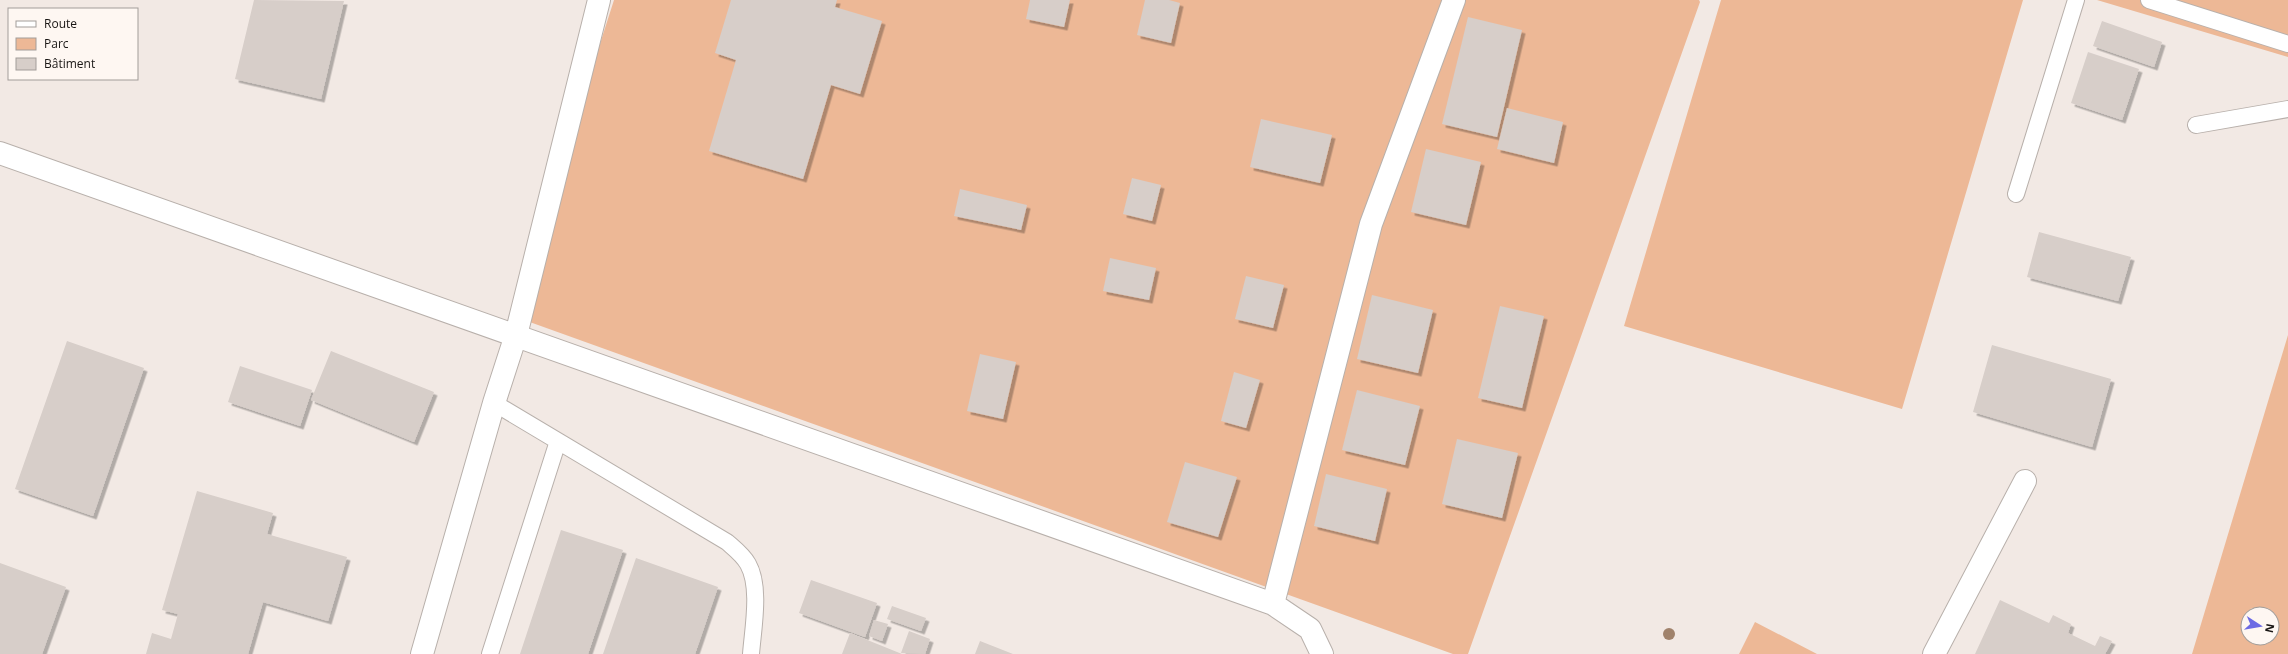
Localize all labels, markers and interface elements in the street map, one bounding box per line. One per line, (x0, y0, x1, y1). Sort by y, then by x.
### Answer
legend (8, 8, 138, 80)
text: Route (44, 15, 77, 32)
text: Parc (44, 35, 69, 52)
text: Bâtiment (44, 55, 95, 72)
north arrow (2240, 606, 2280, 646)
text: N (2262, 622, 2279, 634)

